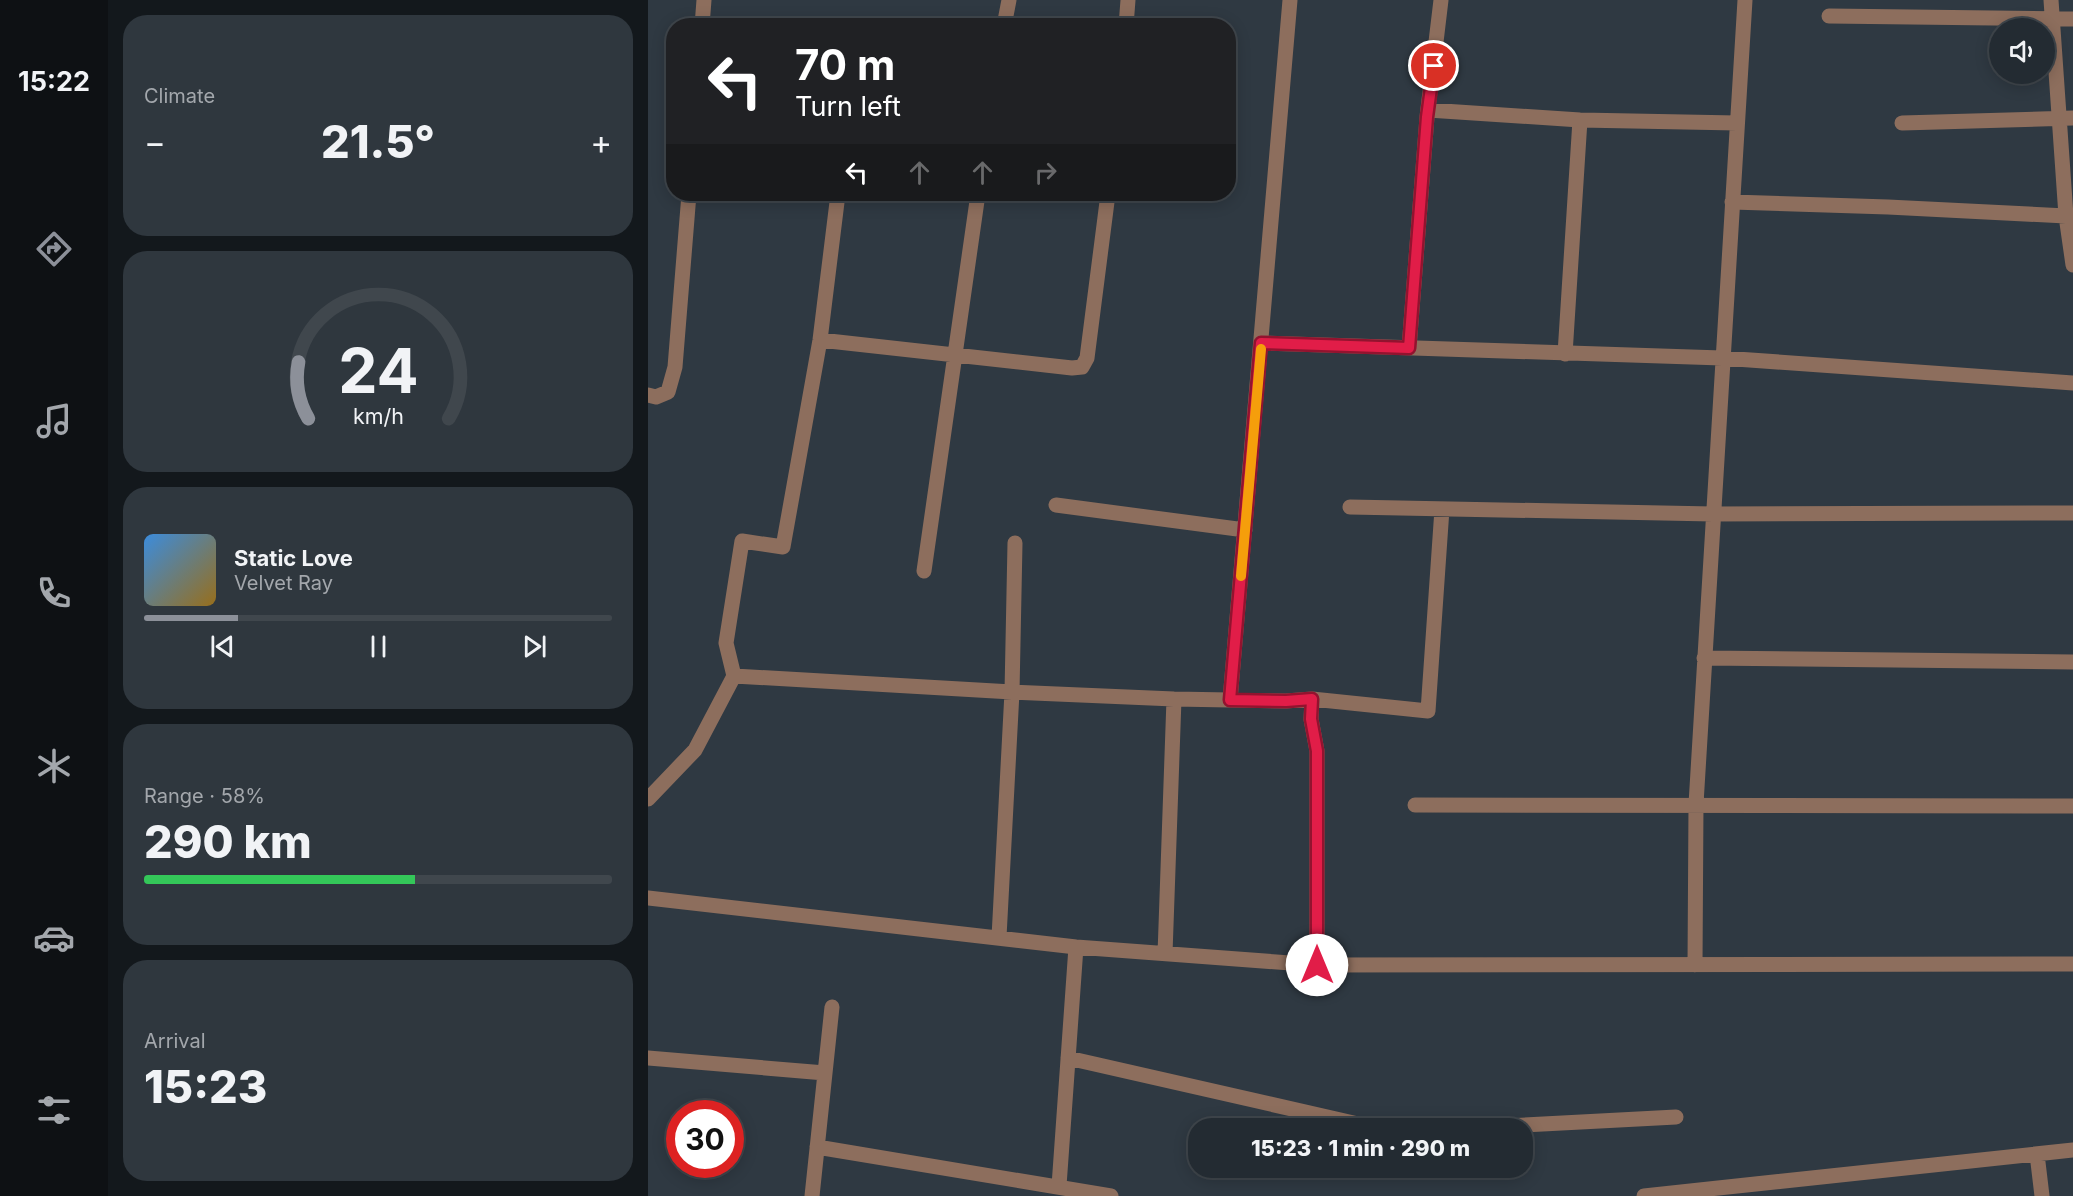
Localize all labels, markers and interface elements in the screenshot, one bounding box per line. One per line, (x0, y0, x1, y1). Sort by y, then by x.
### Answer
map controls (1989, 18, 2055, 84)
button: sound (1989, 18, 2055, 84)
text: 70 m (795, 39, 895, 90)
pin (1408, 40, 1459, 91)
icon: left (696, 42, 774, 120)
icon: arrive (1417, 49, 1450, 82)
text: 15:22 (18, 65, 90, 98)
text: Climate (144, 84, 215, 108)
text: Turn left (795, 90, 901, 123)
text: 21.5° (321, 114, 435, 169)
text: − (144, 122, 166, 162)
text: + (590, 122, 612, 162)
icon: left (840, 156, 873, 189)
icon: ahead (903, 156, 936, 189)
icon: ahead (966, 156, 999, 189)
icon: right (1029, 156, 1062, 189)
icon: directions (33, 228, 75, 270)
text: 24 (338, 333, 418, 408)
icon: music (33, 400, 75, 442)
text: km/h (353, 403, 403, 429)
text: Static Love (234, 545, 353, 571)
text: Velvet Ray (234, 571, 333, 595)
icon: phone (33, 572, 75, 614)
icon: previous (206, 630, 239, 663)
icon: pause (362, 630, 395, 663)
icon: next (518, 630, 551, 663)
icon: climate (33, 745, 75, 787)
text: Range · 58% (144, 784, 265, 808)
text: 290 km (144, 814, 312, 869)
icon: car (33, 917, 75, 959)
position arrow (1285, 933, 1349, 997)
text: Arrival (144, 1029, 206, 1053)
text: 15:23 (144, 1059, 267, 1114)
icon: filters (33, 1089, 75, 1131)
speed limit sign: 30 (666, 1100, 744, 1178)
text: 15:23 · 1 min · 290 m (1251, 1135, 1470, 1161)

